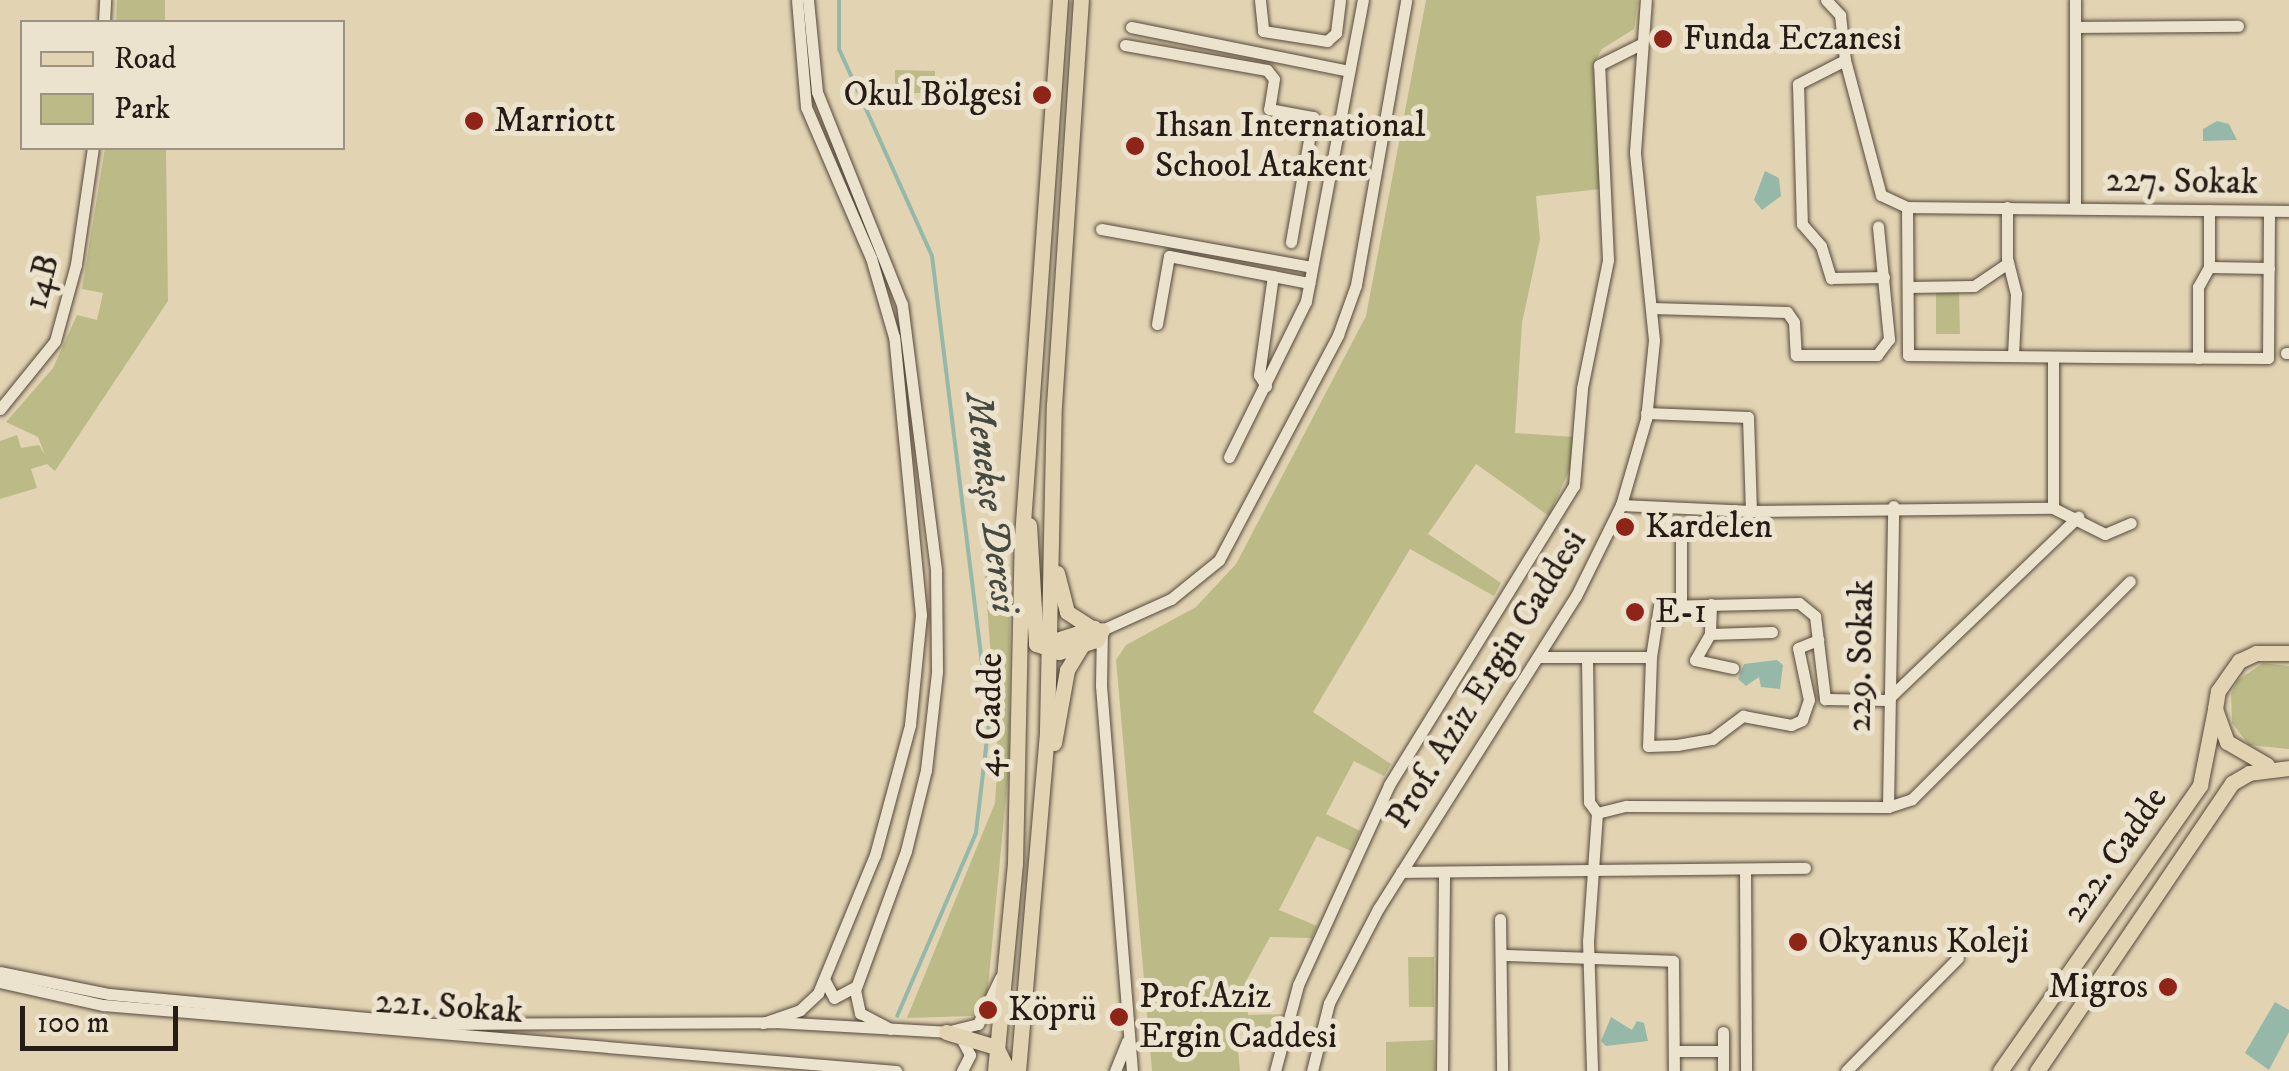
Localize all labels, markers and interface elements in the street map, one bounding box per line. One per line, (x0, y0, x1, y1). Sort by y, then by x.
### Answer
place label: Funda Eczanesi (1683, 18, 1902, 60)
legend (20, 20, 345, 150)
marker: Funda Eczanesi (1652, 28, 1674, 50)
text: Road (114, 41, 176, 78)
place label: Okul Bölgesi (844, 74, 1022, 116)
marker: Okul Bölgesi (1031, 84, 1053, 106)
text: Park (114, 91, 170, 128)
place label: Marriott (494, 100, 615, 142)
place label: Ihsan International School Atakent (1155, 105, 1425, 187)
marker: Marriott (463, 110, 485, 132)
marker: Ihsan International School Atakent (1124, 135, 1146, 157)
street label: 227. Sokak (2105, 160, 2259, 204)
street label: 14B (15, 250, 69, 314)
water label: Menekşe Deresi (954, 390, 1026, 616)
place label: Kardelen (1645, 506, 1772, 548)
marker: Kardelen (1614, 516, 1636, 538)
street label: Prof. Aziz Ergin Caddesi (1378, 522, 1596, 836)
street label: 229. Sokak (1839, 579, 1883, 733)
place label: E-1 (1655, 591, 1707, 633)
marker: E-1 (1624, 601, 1646, 623)
street label: 4. Cadde (968, 652, 1012, 778)
street label: 222. Cadde (2053, 779, 2177, 931)
place label: Okyanus Koleji (1818, 921, 2029, 963)
marker: Okyanus Koleji (1787, 931, 1809, 953)
place label: Migros (2048, 966, 2148, 1008)
place label: Prof.Aziz Ergin Caddesi (1139, 976, 1337, 1058)
marker: Migros (2157, 976, 2179, 998)
street label: 221. Sokak (374, 981, 524, 1033)
scale bar (25, 986, 182, 1048)
place label: Köprü (1008, 989, 1097, 1031)
marker: Köprü (977, 999, 999, 1021)
text: 100 m (37, 1005, 109, 1042)
marker: Prof.Aziz Ergin Caddesi (1108, 1006, 1130, 1028)

